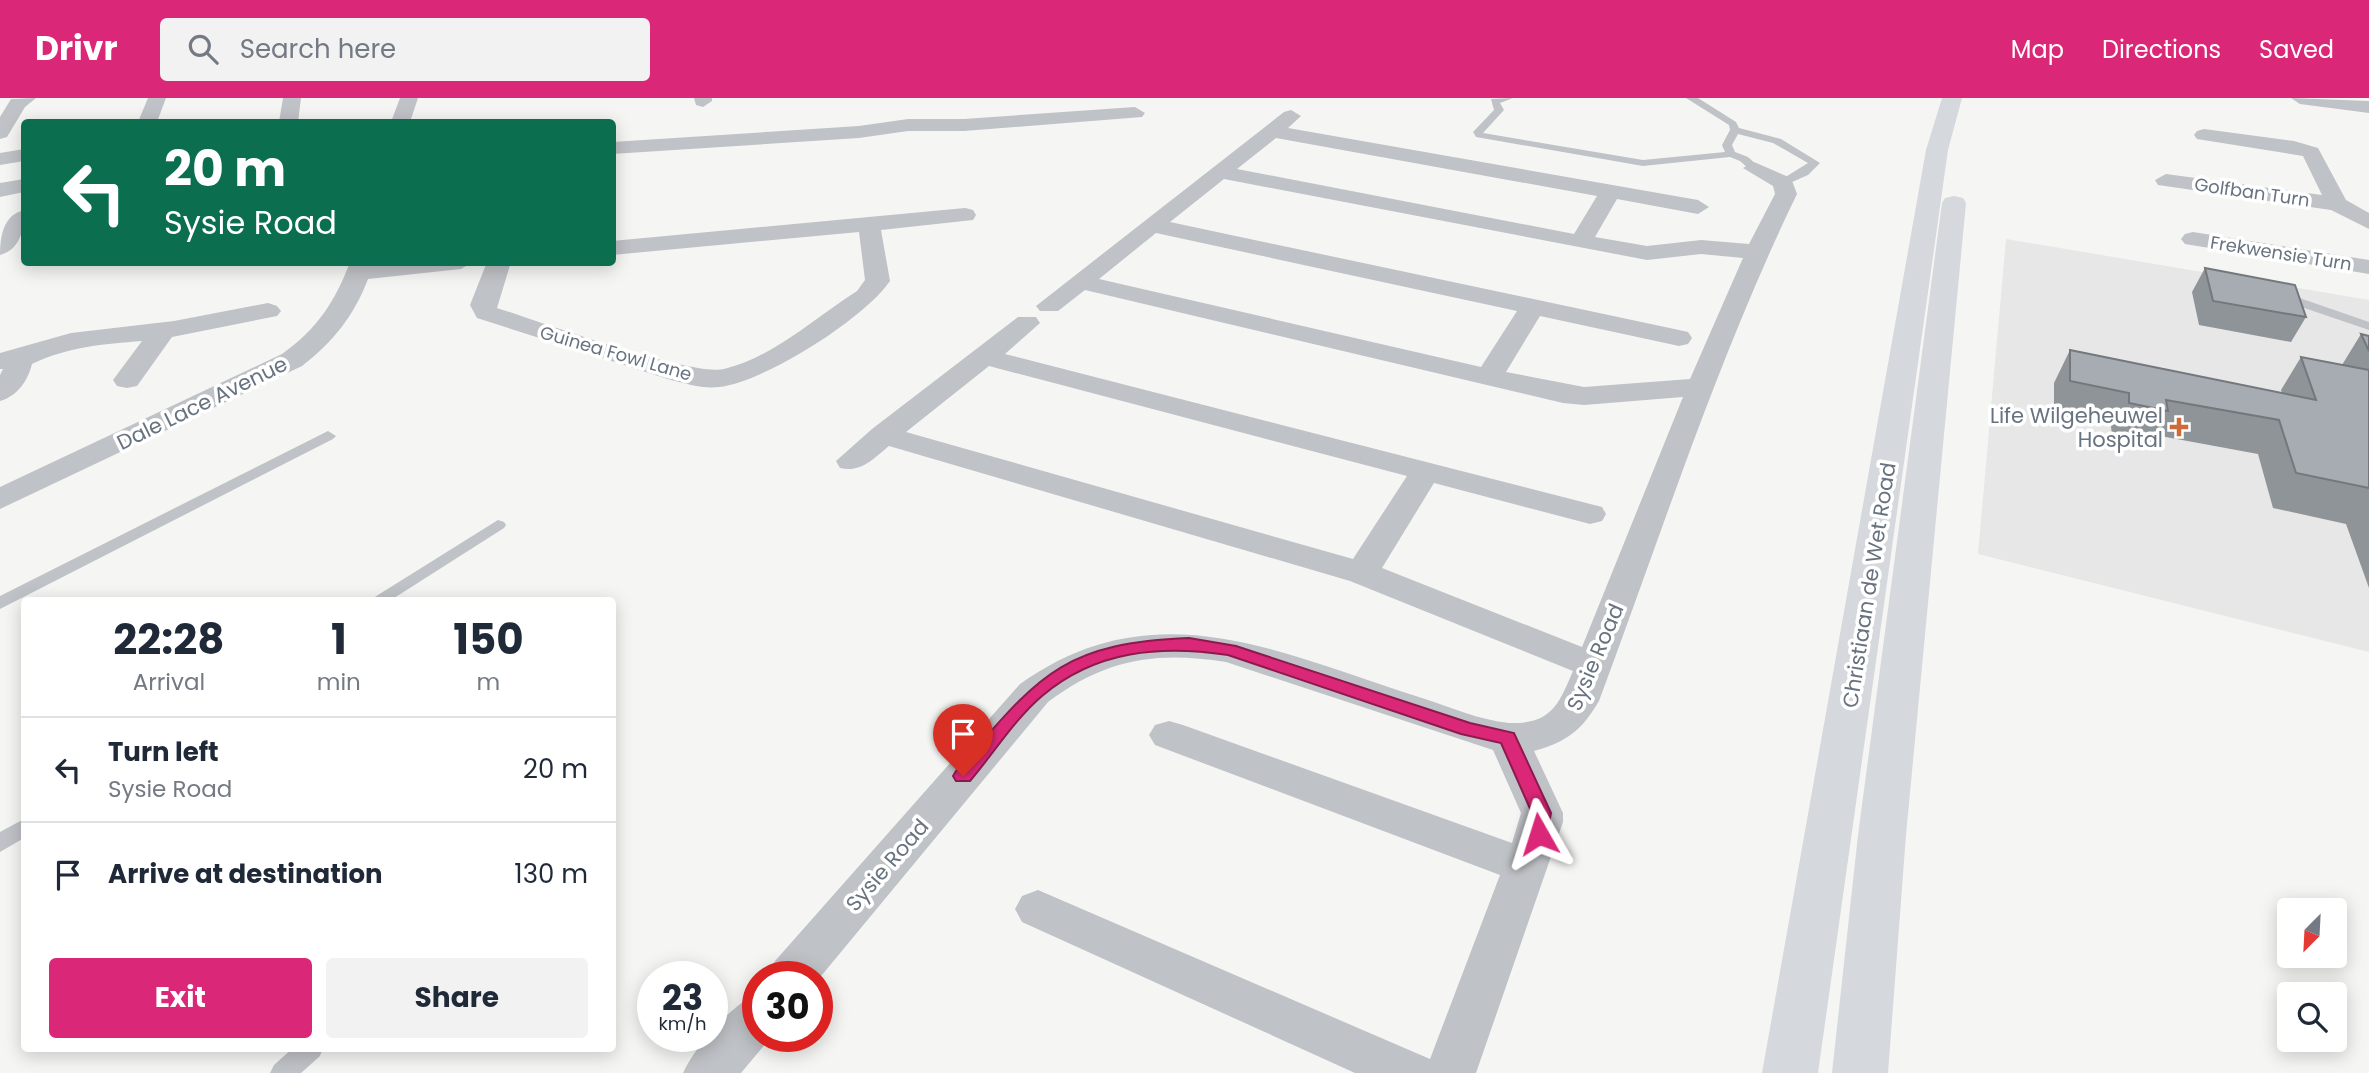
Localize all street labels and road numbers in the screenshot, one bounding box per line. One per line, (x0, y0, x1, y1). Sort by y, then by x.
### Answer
street label: Golfban Turn (2193, 172, 2311, 212)
street label: Frekwensie Turn (2208, 229, 2354, 277)
street label: Guinea Fowl Lane (537, 319, 695, 387)
street label: Dale Lace Avenue (112, 349, 292, 457)
street label: Christiaan de Wet Road (1835, 460, 1903, 710)
street label: Sysie Road (1559, 599, 1631, 715)
street label: Sysie Road (839, 813, 935, 917)

